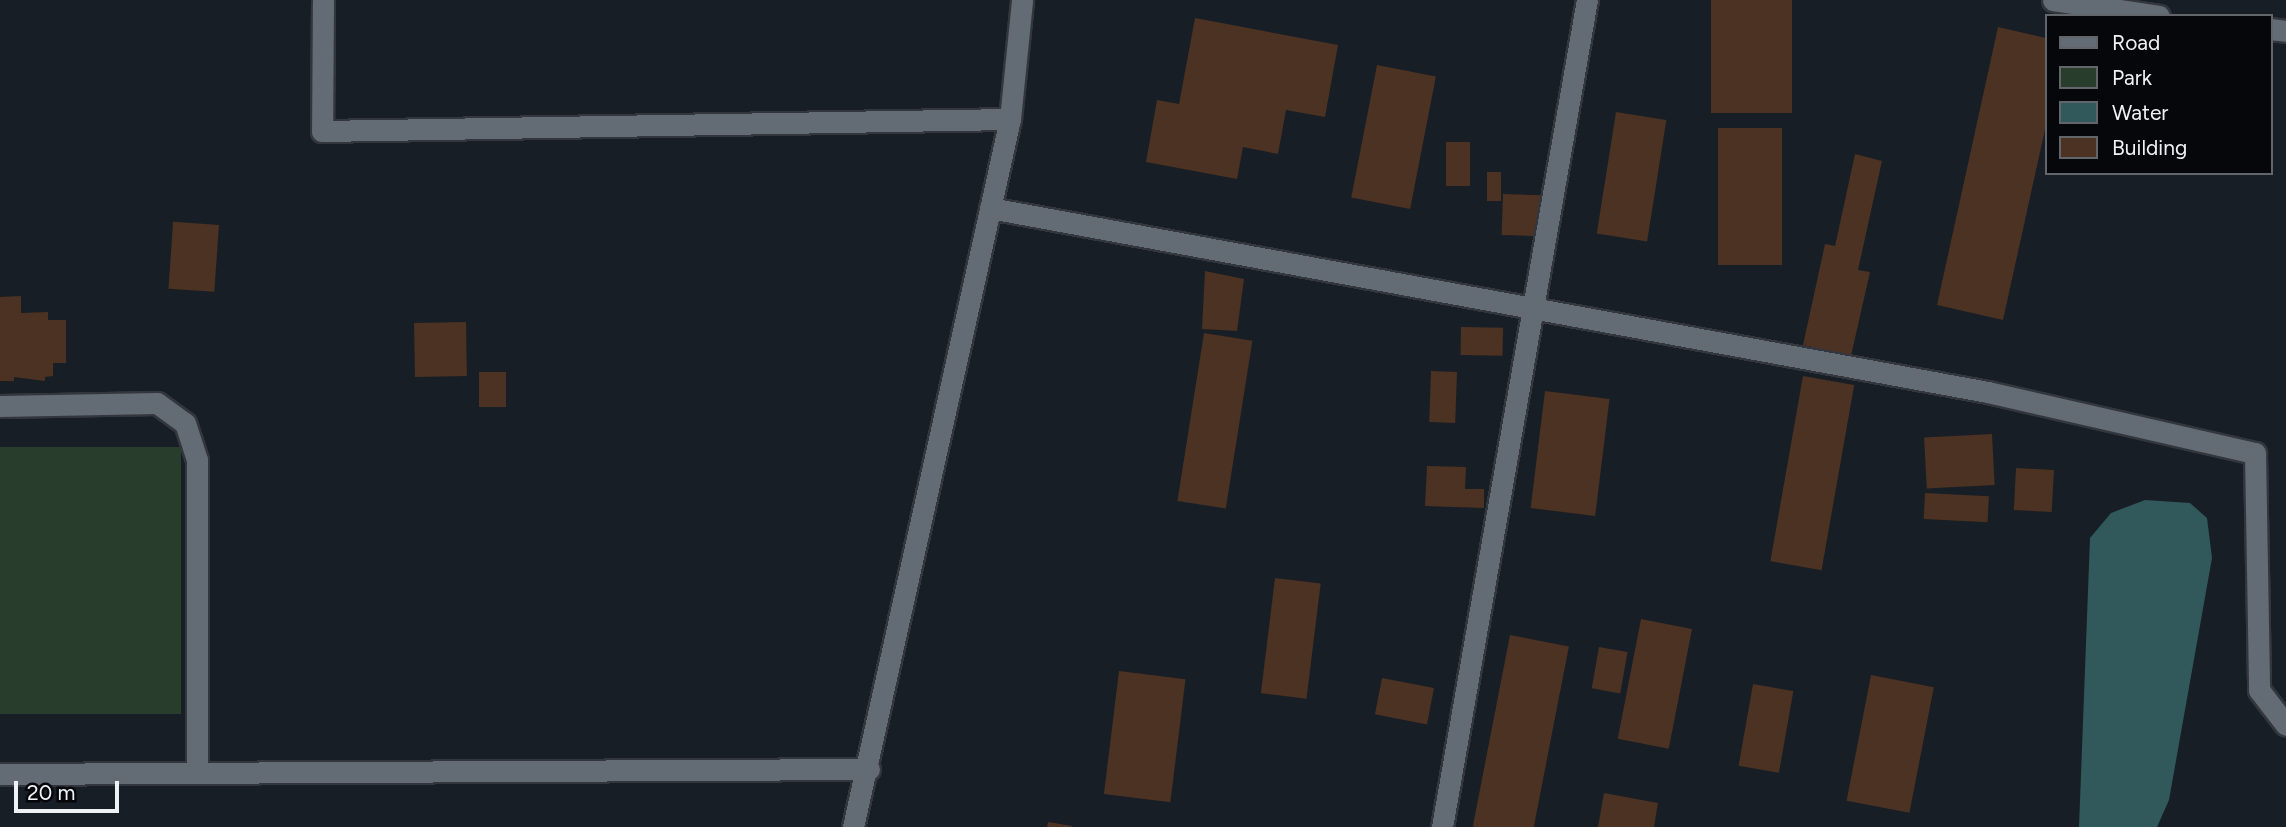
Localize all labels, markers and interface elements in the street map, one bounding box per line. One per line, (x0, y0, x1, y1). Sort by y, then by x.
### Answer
legend (2044, 14, 2272, 175)
text: Road (2112, 30, 2160, 55)
text: Park (2112, 65, 2152, 90)
text: Water (2112, 100, 2168, 125)
text: Building (2112, 135, 2187, 160)
scale bar (18, 768, 122, 812)
text: 20 m (27, 780, 75, 805)

